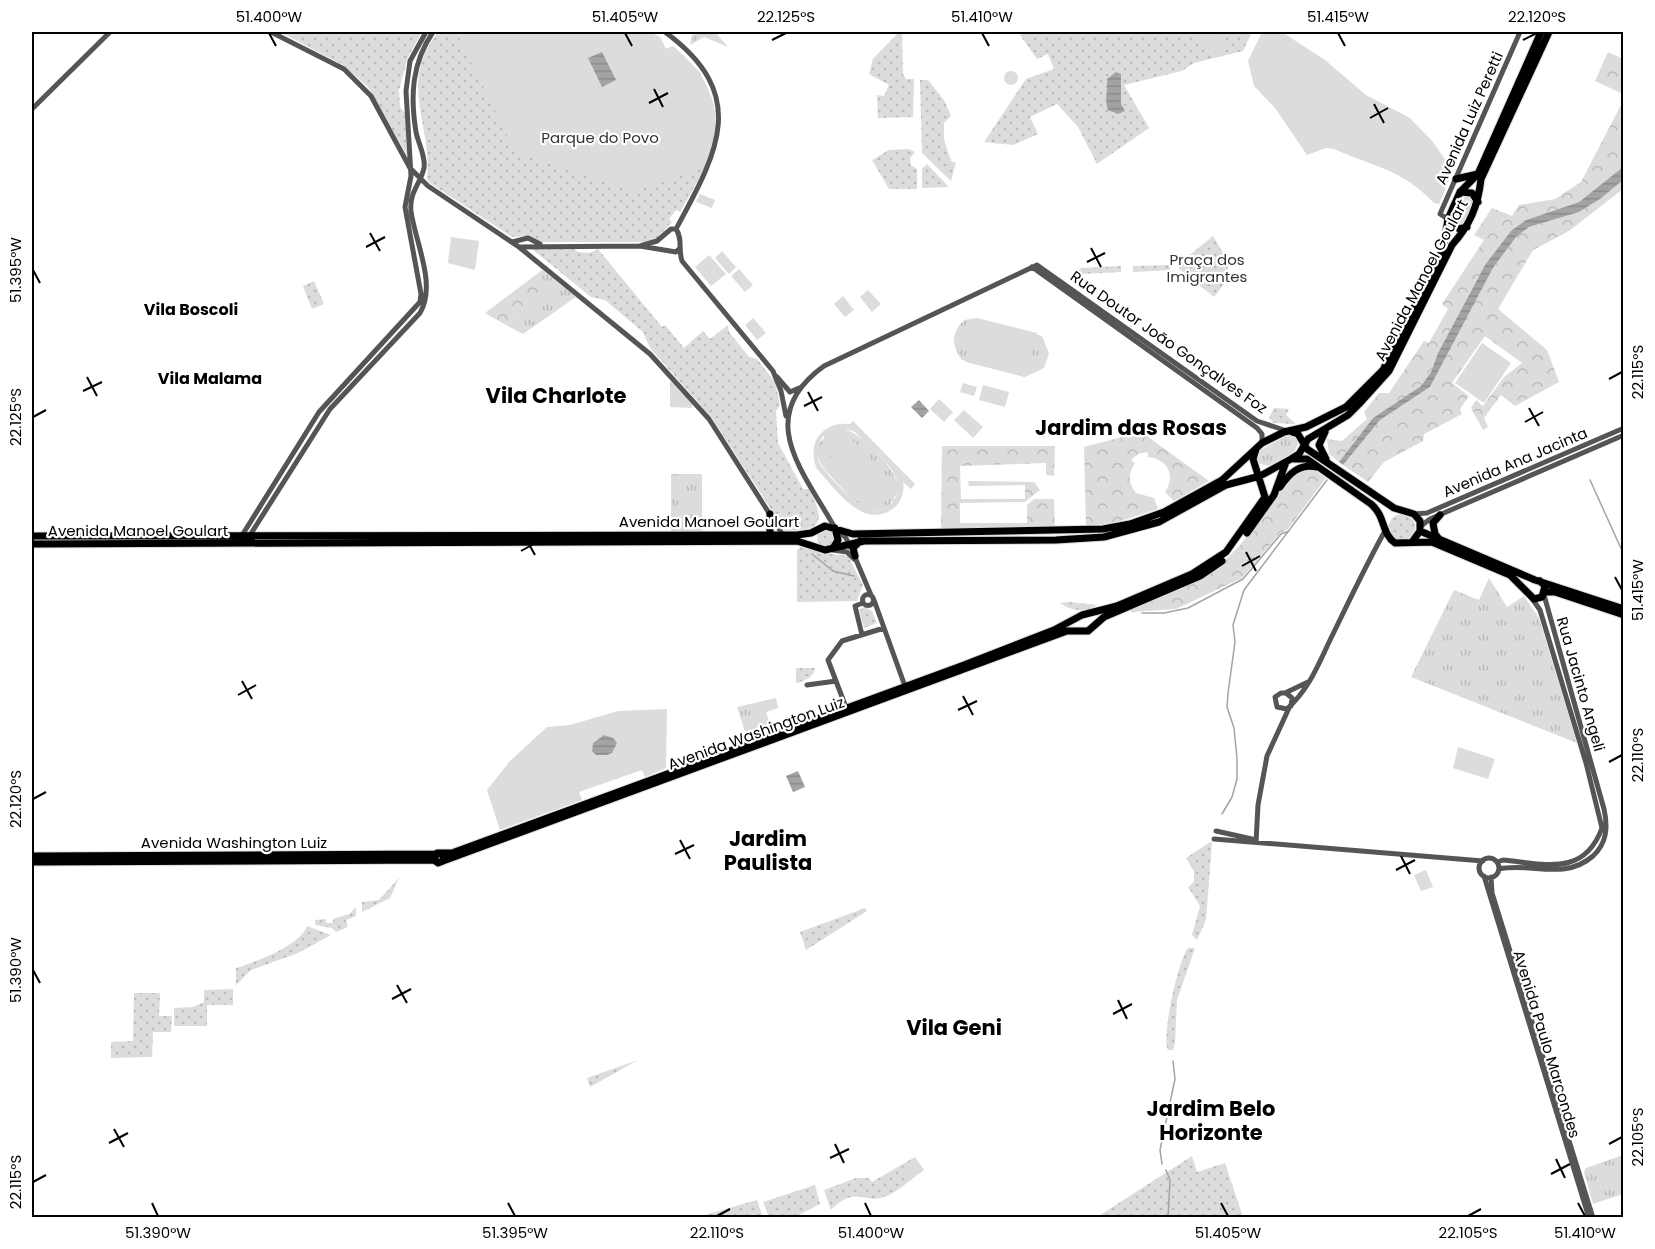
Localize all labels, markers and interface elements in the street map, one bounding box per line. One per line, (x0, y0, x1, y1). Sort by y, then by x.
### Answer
text: 51.400°W (236, 6, 303, 27)
text: 51.405°W (592, 6, 659, 27)
text: 22.125°S (757, 6, 815, 27)
text: 51.410°W (951, 6, 1013, 27)
text: 51.415°W (1307, 6, 1369, 27)
text: 22.120°S (1508, 6, 1566, 27)
street label: Avenida Luiz Peretti (1430, 48, 1508, 188)
park label: Parque do Povo (541, 127, 659, 148)
street label: Avenida Manoel Goulart (1369, 195, 1473, 365)
text: 51.395°W (5, 237, 26, 303)
park label: Praça dos Imigrantes (1167, 249, 1248, 287)
street label: Rua Doutor João Gonçalves Foz (1066, 266, 1272, 418)
district label: Vila Boscoli (144, 298, 238, 321)
text: 22.115°S (1627, 345, 1648, 399)
district label: Vila Malama (158, 367, 262, 390)
district label: Vila Charlote (486, 381, 626, 410)
text: 22.125°S (5, 388, 26, 446)
district label: Jardim das Rosas (1035, 413, 1227, 442)
street label: Avenida Ana Jacinta (1439, 422, 1591, 502)
street label: Avenida Manoel Goulart (619, 511, 799, 532)
street label: Avenida Manoel Goulart (48, 520, 228, 541)
text: 51.415°W (1627, 559, 1648, 621)
street label: Rua Jacinto Angeli (1552, 614, 1610, 754)
street label: Avenida Washington Luiz (665, 691, 847, 775)
text: 22.110°S (1627, 728, 1648, 782)
text: 22.120°S (5, 770, 26, 828)
district label: Jardim Paulista (724, 824, 812, 877)
street label: Avenida Washington Luiz (141, 832, 327, 853)
text: 51.390°W (5, 937, 26, 1003)
street label: Avenida Paulo Marcondes (1508, 948, 1586, 1141)
district label: Vila Geni (906, 1013, 1002, 1042)
district label: Jardim Belo Horizonte (1147, 1094, 1275, 1147)
text: 22.105°S (1627, 1108, 1648, 1167)
text: 22.115°S (5, 1155, 26, 1209)
text: 51.390°W (125, 1222, 191, 1243)
text: 51.395°W (482, 1222, 548, 1243)
text: 22.110°S (690, 1222, 744, 1243)
text: 51.400°W (838, 1222, 905, 1243)
text: 51.405°W (1195, 1222, 1262, 1243)
text: 22.105°S (1439, 1222, 1498, 1243)
text: 51.410°W (1554, 1222, 1616, 1243)

